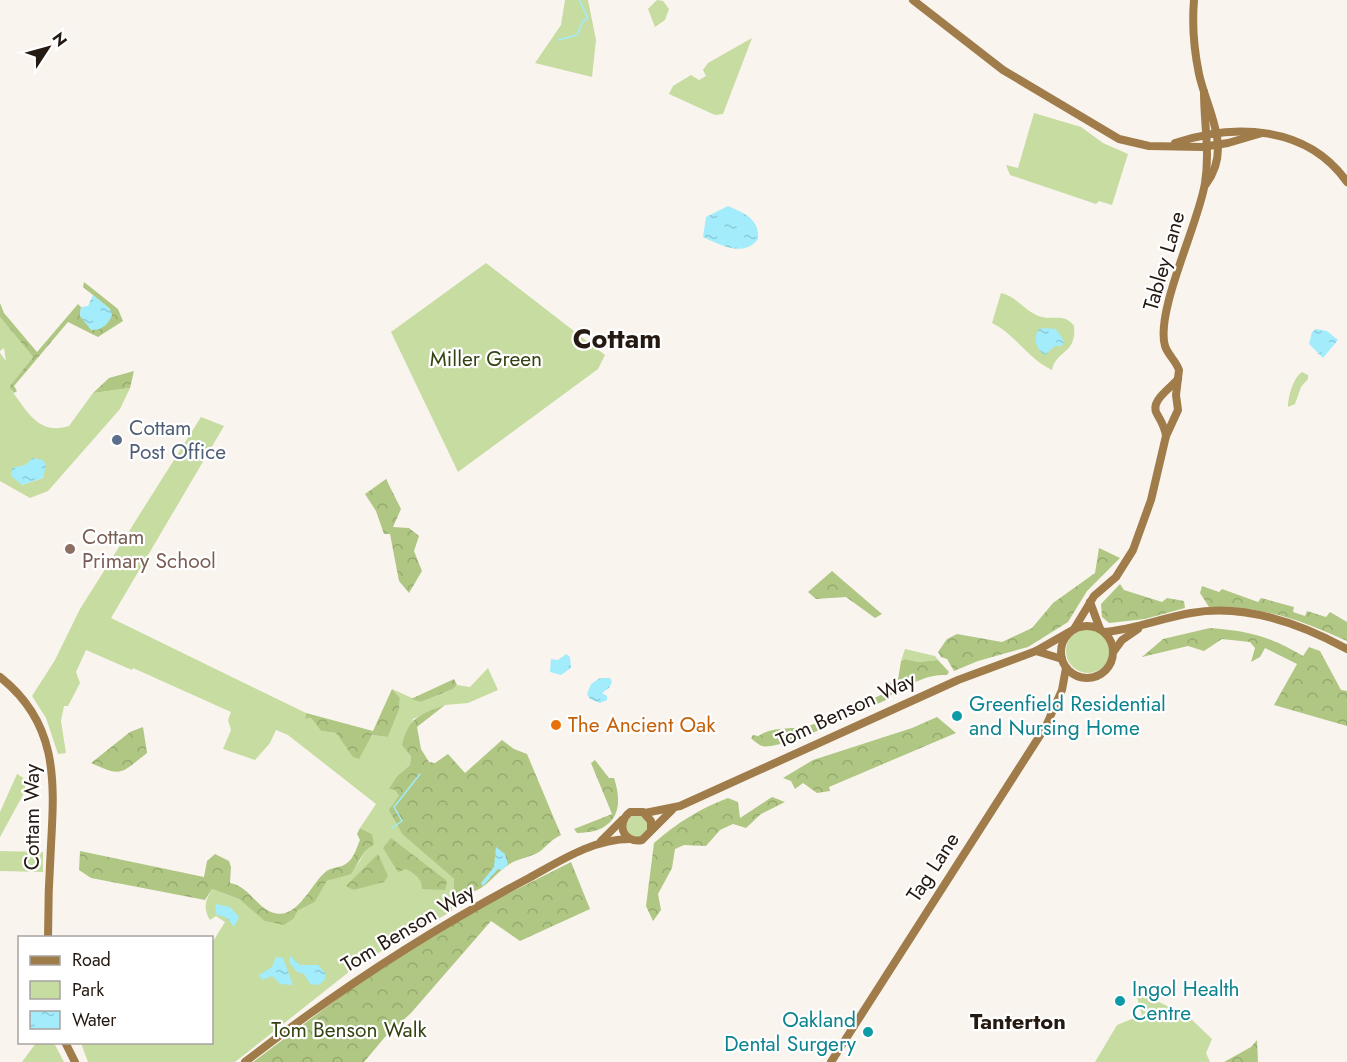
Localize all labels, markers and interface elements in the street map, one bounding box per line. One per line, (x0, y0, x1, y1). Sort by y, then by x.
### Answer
north arrow (18, 18, 78, 78)
text: N (47, 28, 73, 51)
street label: Tabley Lane (1136, 208, 1193, 314)
district label: Cottam (573, 319, 661, 358)
park label: Miller Green (430, 344, 542, 374)
place label: Cottam Post Office (129, 413, 226, 467)
marker: Cottam Post Office (110, 433, 124, 447)
place label: Cottam Primary School (82, 522, 216, 576)
marker: Cottam Primary School (63, 542, 77, 556)
street label: Tom Benson Way (771, 664, 921, 755)
place label: Greenfield Residential and Nursing Home (969, 689, 1166, 743)
marker: Greenfield Residential and Nursing Home (950, 709, 964, 723)
place label: The Ancient Oak (568, 710, 716, 740)
marker: The Ancient Oak (549, 718, 563, 732)
street label: Cottam Way (17, 763, 47, 870)
street label: Tag Lane (899, 826, 967, 908)
street label: Tom Benson Way (336, 876, 481, 980)
legend (18, 936, 213, 1044)
text: Road (72, 947, 111, 973)
place label: Ingol Health Centre (1132, 974, 1240, 1028)
text: Park (72, 977, 104, 1003)
marker: Ingol Health Centre (1113, 994, 1127, 1008)
place label: Oakland Dental Surgery (724, 1005, 857, 1059)
district label: Tanterton (970, 1005, 1066, 1037)
text: Water (72, 1007, 117, 1033)
park label: Tom Benson Walk (271, 1015, 428, 1045)
marker: Oakland Dental Surgery (861, 1025, 875, 1039)

